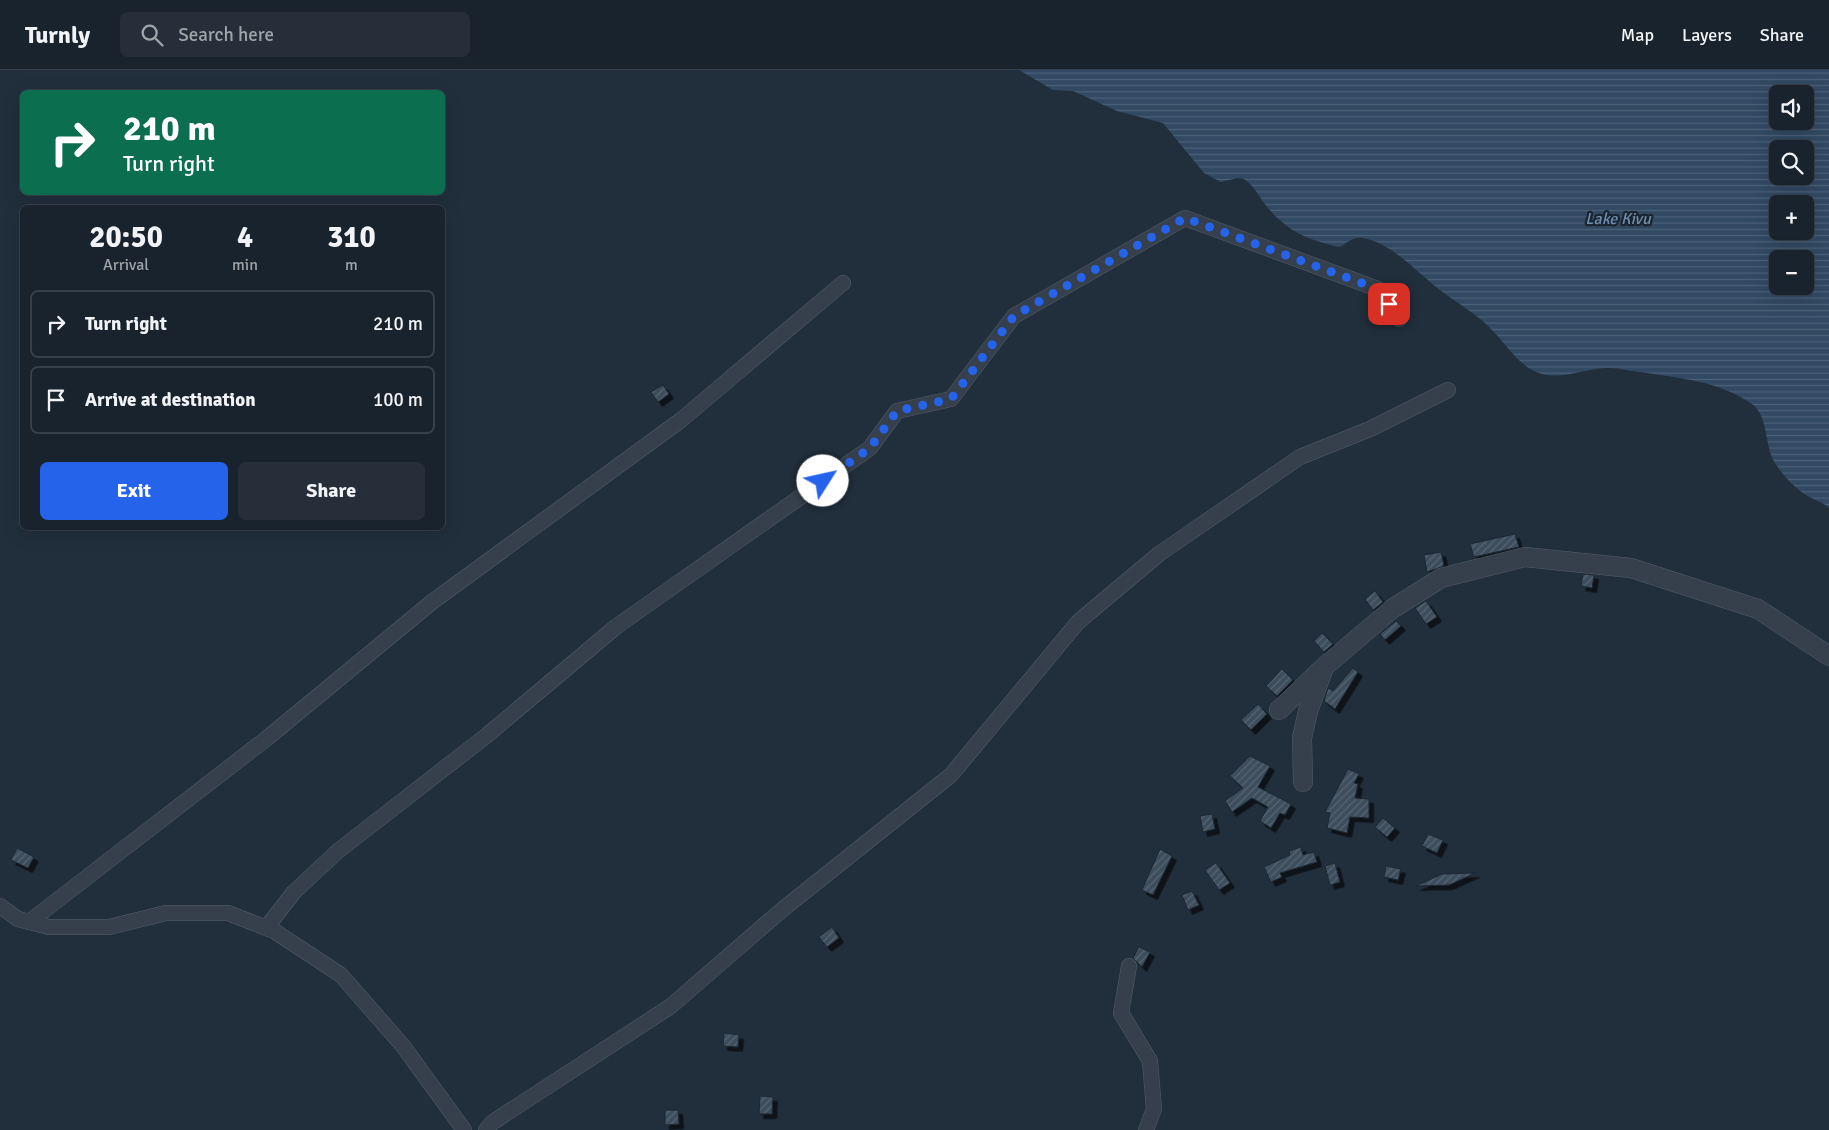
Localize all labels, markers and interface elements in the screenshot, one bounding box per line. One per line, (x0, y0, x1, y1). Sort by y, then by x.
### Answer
search box (120, 12, 470, 57)
text: Turnly (25, 20, 90, 50)
icon: search (138, 21, 166, 49)
text: Search here (178, 23, 274, 47)
text: Map (1621, 24, 1654, 46)
text: Layers (1682, 24, 1732, 46)
text: Share (1760, 24, 1804, 46)
map controls (1769, 85, 1814, 295)
button: sound (1769, 85, 1814, 130)
text: 210 m (123, 107, 216, 150)
icon: right (40, 110, 105, 175)
button: search (1769, 140, 1814, 185)
text: Turn right (123, 150, 215, 177)
button: + (1769, 195, 1814, 240)
water label: Lake Kivu (1585, 209, 1652, 229)
text: 20:50 (89, 219, 163, 256)
text: 4 (237, 219, 253, 256)
text: 310 (327, 219, 376, 256)
button: − (1769, 250, 1814, 295)
text: Arrival (103, 255, 149, 275)
text: min (232, 255, 258, 275)
text: m (345, 255, 358, 275)
pin (1368, 283, 1410, 325)
icon: arrive (1375, 290, 1403, 318)
icon: right (42, 310, 70, 338)
text: Turn right (85, 312, 167, 336)
text: 210 m (373, 312, 423, 336)
icon: arrive (42, 386, 70, 414)
text: Arrive at destination (85, 388, 256, 412)
text: 100 m (373, 388, 423, 412)
position arrow (796, 454, 848, 506)
button: Exit (40, 462, 228, 520)
button: Share (238, 462, 425, 520)

